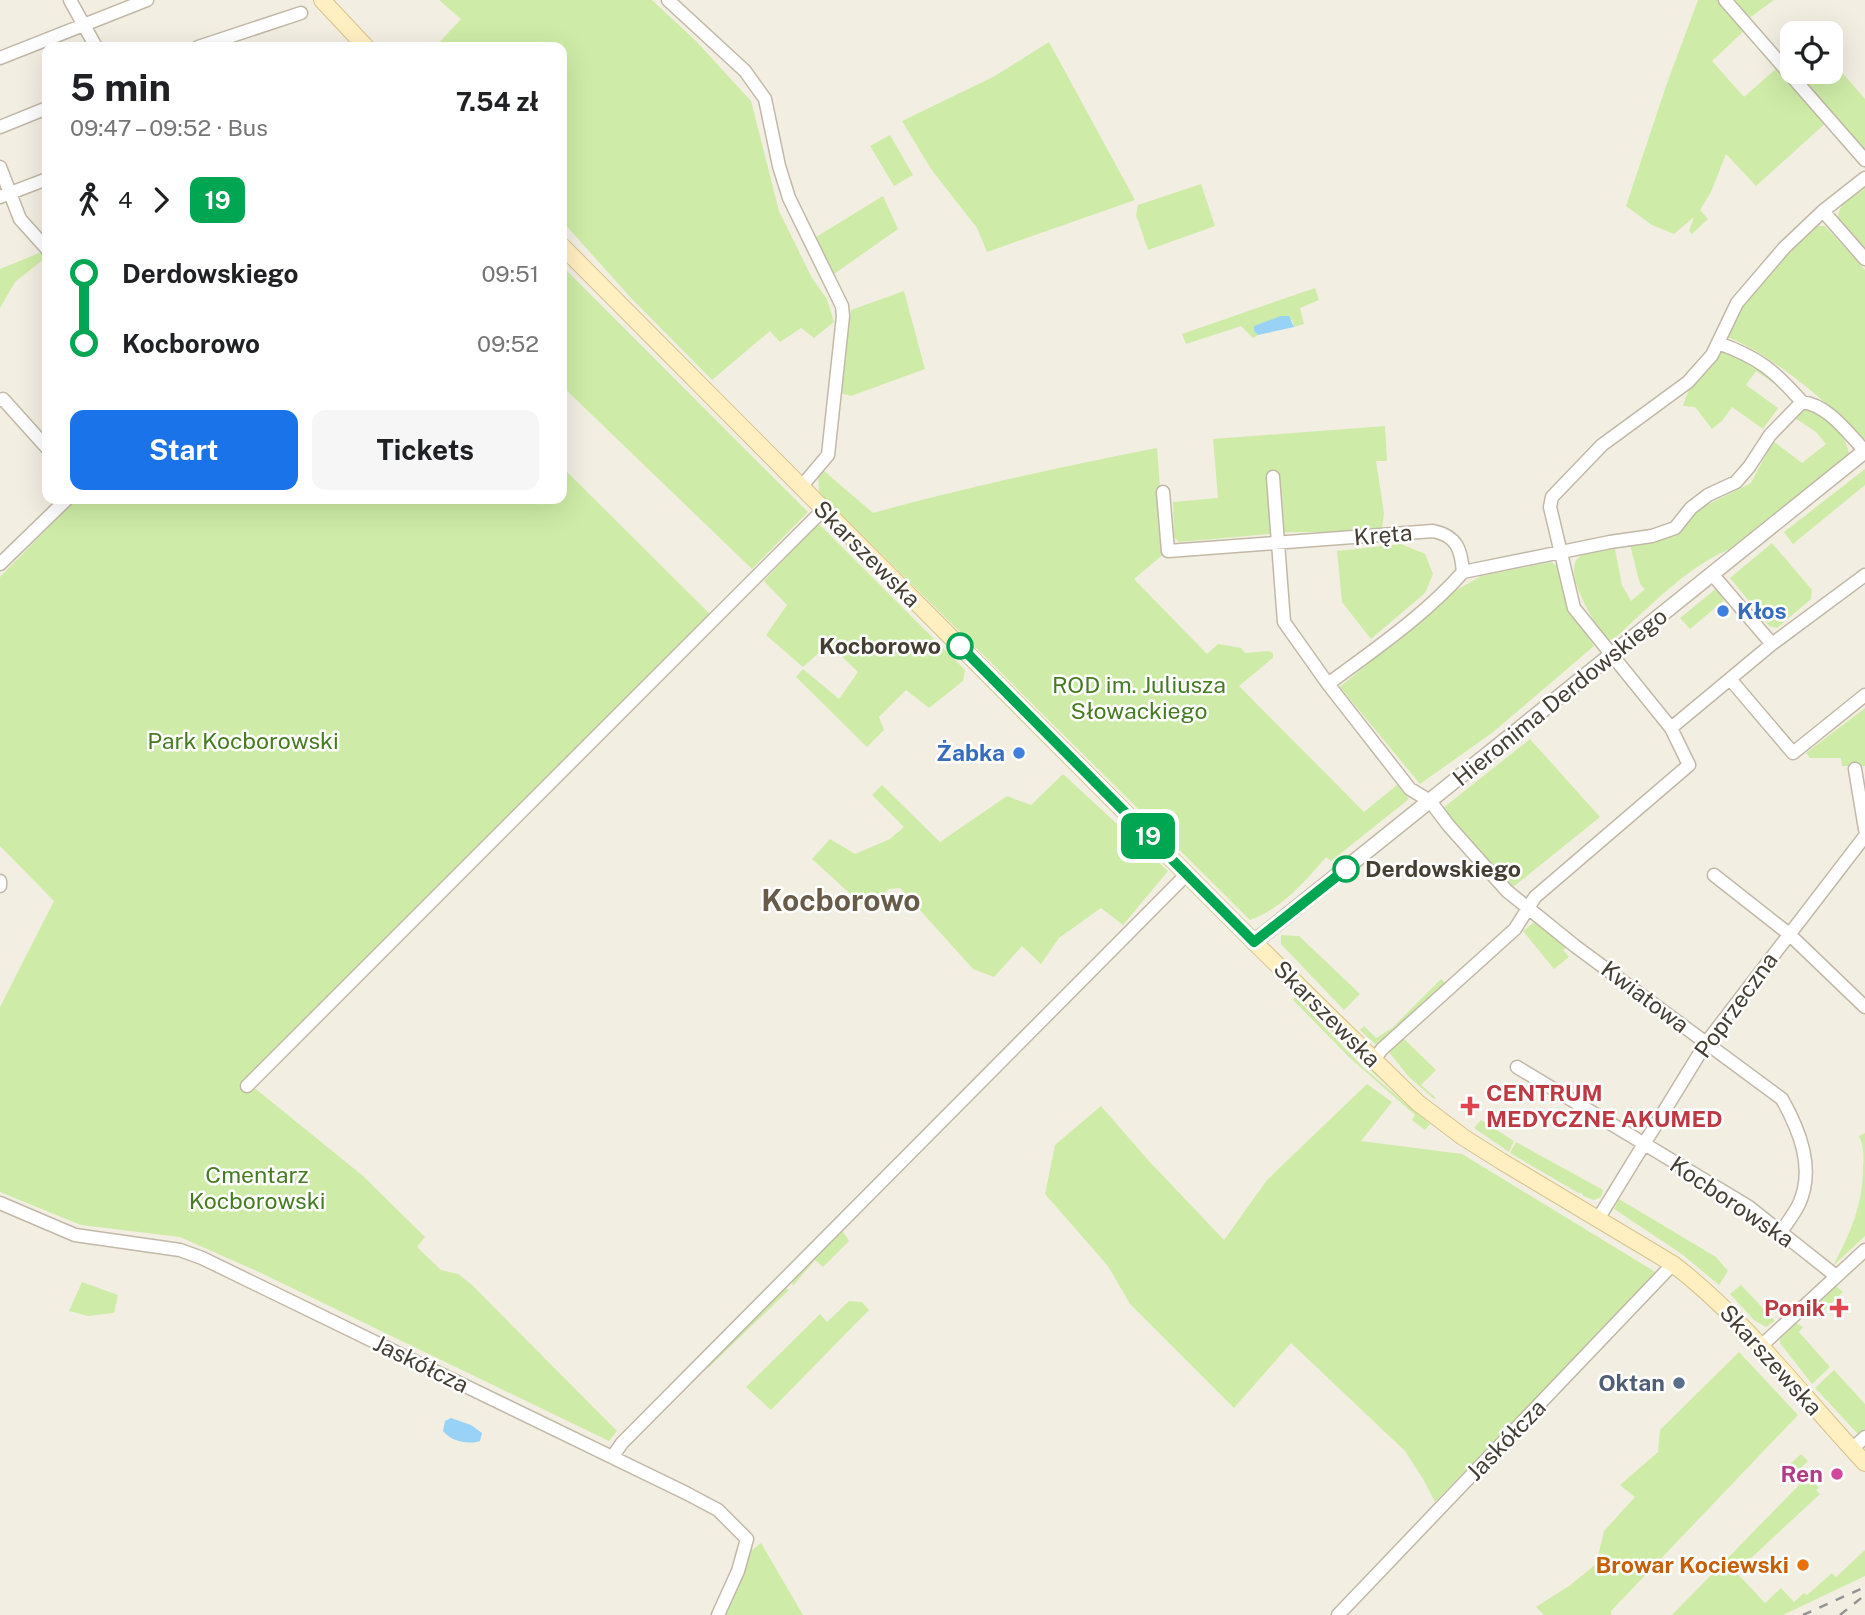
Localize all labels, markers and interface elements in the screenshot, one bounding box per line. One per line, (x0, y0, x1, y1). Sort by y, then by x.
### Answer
map controls (1780, 21, 1843, 84)
button: locate (1780, 21, 1843, 84)
text: 5 min (70, 65, 171, 110)
text: 7.54 zł (456, 86, 539, 117)
text: 09:47 – 09:52 · Bus (70, 114, 268, 141)
icon: walk (70, 181, 108, 219)
icon: forward (142, 181, 180, 219)
text: 4 (118, 186, 132, 213)
text: 19 (204, 186, 231, 214)
text: Derdowskiego (122, 258, 298, 289)
text: 09:51 (481, 260, 539, 287)
text: Kocborowo (122, 328, 260, 359)
text: 09:52 (477, 330, 539, 357)
button: Start (70, 410, 298, 490)
button: Tickets (312, 410, 539, 490)
street label: Skarszewska (808, 495, 926, 613)
street label: Kręta (1353, 518, 1413, 551)
place label: Kłos (1737, 597, 1787, 624)
street label: Hieronima Derdowskiego (1447, 602, 1672, 791)
marker: Kłos (1715, 603, 1731, 619)
place label: Kocborowo (819, 632, 941, 659)
marker: Kocborowo (947, 633, 973, 659)
park label: ROD im. Juliusza Słowackiego (1052, 671, 1226, 724)
park label: Park Kocborowski (147, 727, 339, 754)
place label: Żabka (936, 739, 1005, 766)
marker: Żabka (1011, 745, 1027, 761)
line badge: 19 (1116, 813, 1180, 859)
text: 19 (1135, 822, 1161, 850)
place label: Derdowskiego (1365, 855, 1521, 882)
marker: Derdowskiego (1333, 856, 1359, 882)
district label: Kocborowo (761, 882, 921, 918)
street label: Poprzeczna (1688, 947, 1783, 1063)
street label: Skarszewska (1268, 955, 1386, 1073)
street label: Kwiatowa (1596, 955, 1694, 1038)
place label: CENTRUM MEDYCZNE AKUMED (1486, 1079, 1723, 1132)
marker: CENTRUM MEDYCZNE AKUMED (1460, 1096, 1480, 1116)
street label: Kocborowska (1665, 1150, 1799, 1253)
park label: Cmentarz Kocborowski (189, 1161, 325, 1214)
place label: Ponik (1764, 1294, 1825, 1321)
street label: Skarszewska (1715, 1299, 1828, 1421)
marker: Ponik (1831, 1300, 1847, 1316)
street label: Jaskółcza (369, 1329, 473, 1398)
place label: Oktan (1598, 1369, 1665, 1396)
marker: Oktan (1671, 1375, 1687, 1391)
street label: Jaskółcza (1460, 1394, 1551, 1486)
place label: Ren (1781, 1460, 1823, 1487)
marker: Ren (1829, 1466, 1845, 1482)
place label: Browar Kociewski (1596, 1551, 1789, 1578)
marker: Browar Kociewski (1795, 1557, 1811, 1573)

